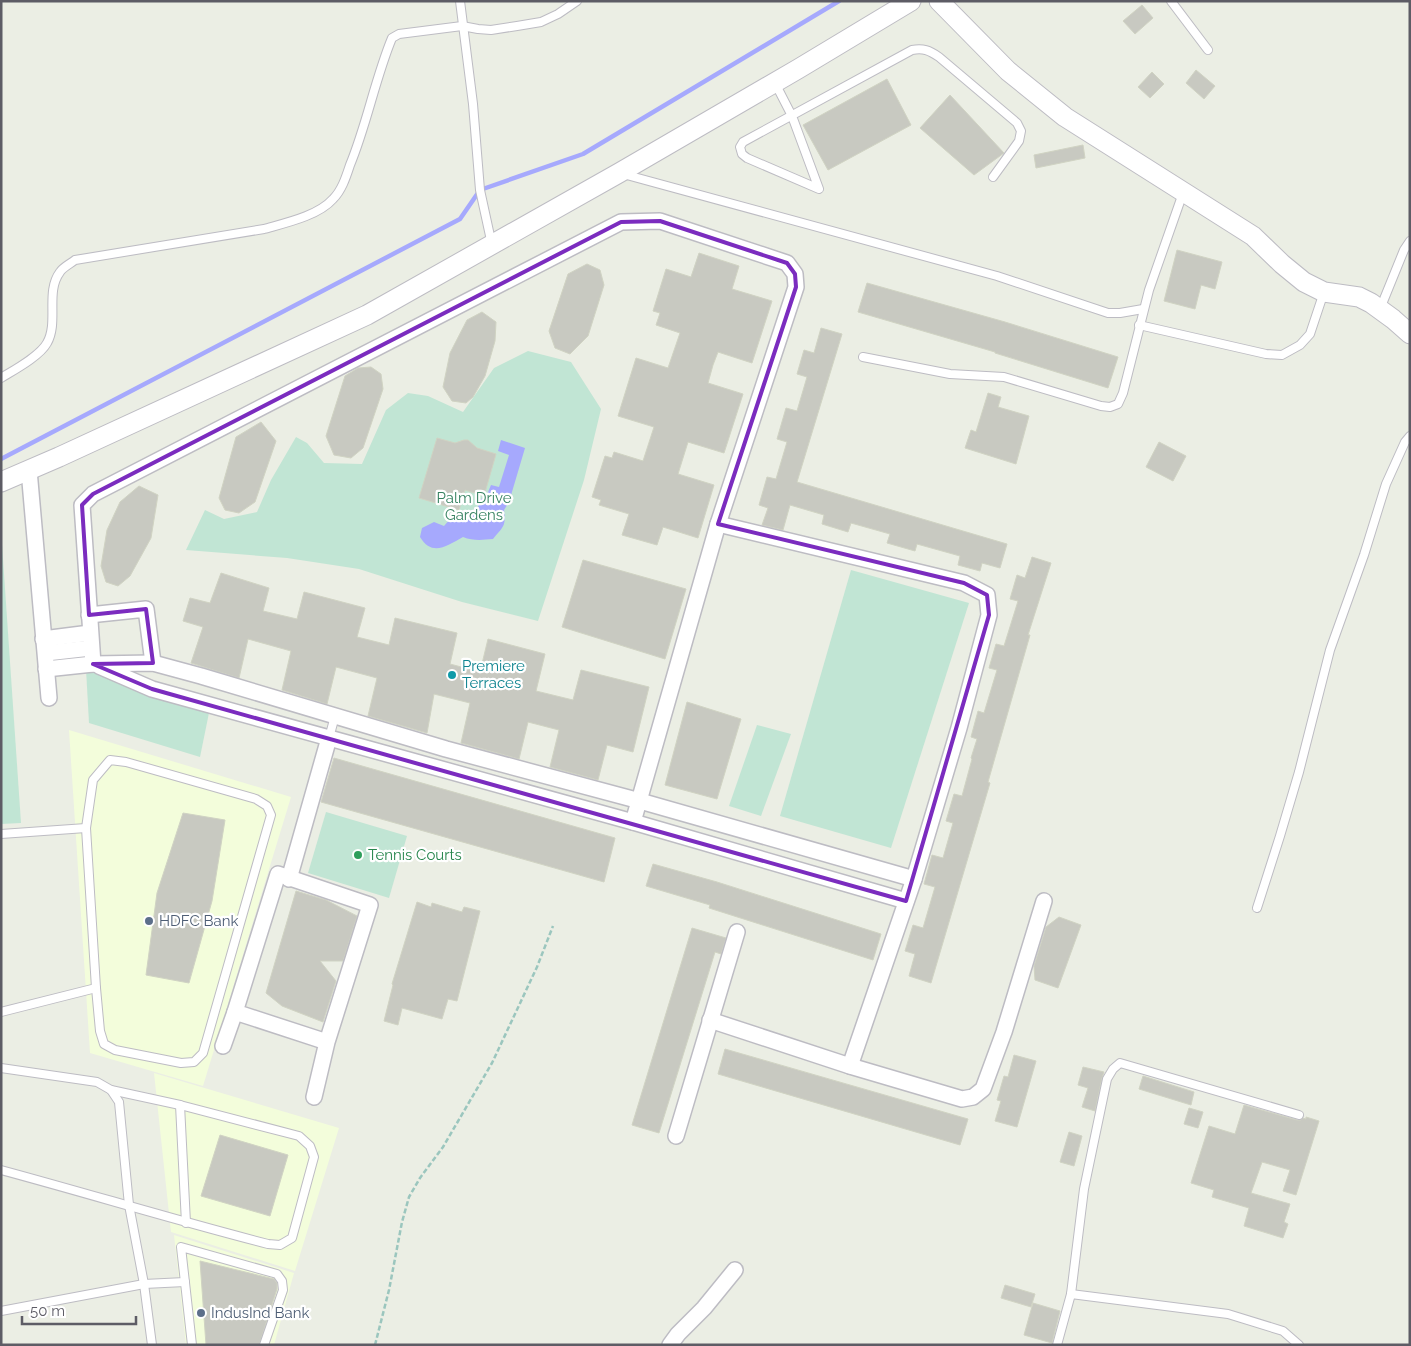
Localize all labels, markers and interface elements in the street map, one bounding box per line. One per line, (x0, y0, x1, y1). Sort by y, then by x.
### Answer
park label: Palm Drive Gardens (437, 489, 512, 524)
place label: Premiere Terraces (462, 657, 525, 692)
marker: Premiere Terraces (446, 669, 458, 681)
place label: Tennis Courts (368, 846, 462, 864)
marker: Tennis Courts (352, 849, 364, 861)
place label: HDFC Bank (159, 912, 238, 930)
marker: HDFC Bank (143, 915, 155, 927)
scale bar (22, 1294, 136, 1326)
text: 50 m (30, 1302, 65, 1320)
place label: IndusInd Bank (211, 1304, 309, 1322)
marker: IndusInd Bank (195, 1307, 207, 1319)

